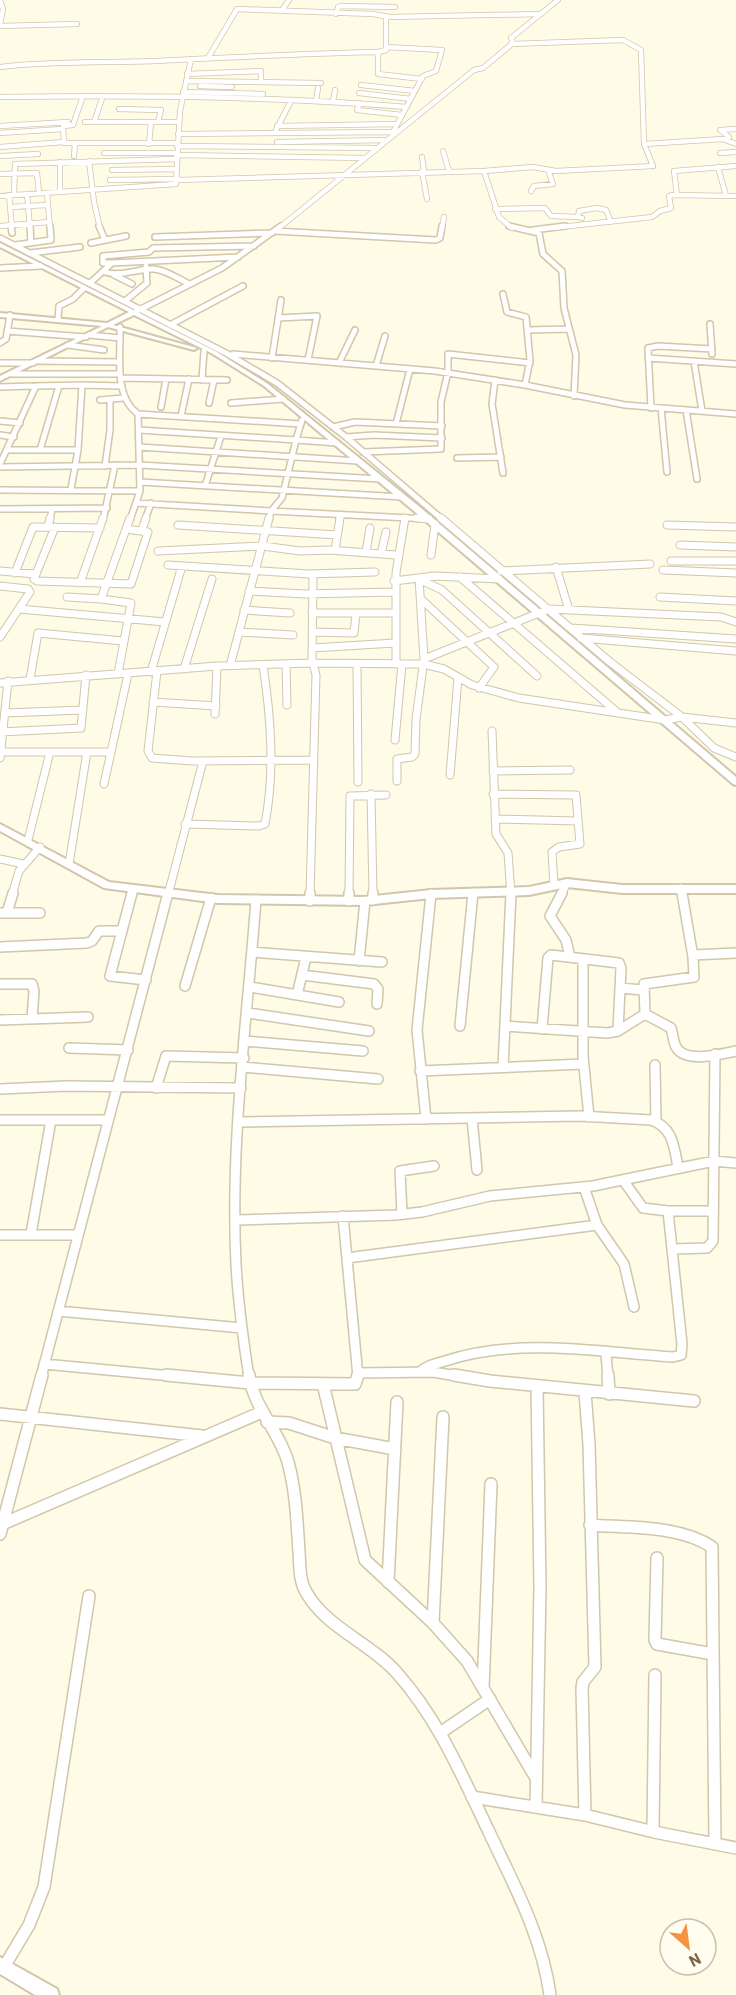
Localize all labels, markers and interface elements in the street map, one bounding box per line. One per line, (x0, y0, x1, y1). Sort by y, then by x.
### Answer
north arrow (658, 1917, 718, 1977)
text: N (686, 1950, 704, 1972)

